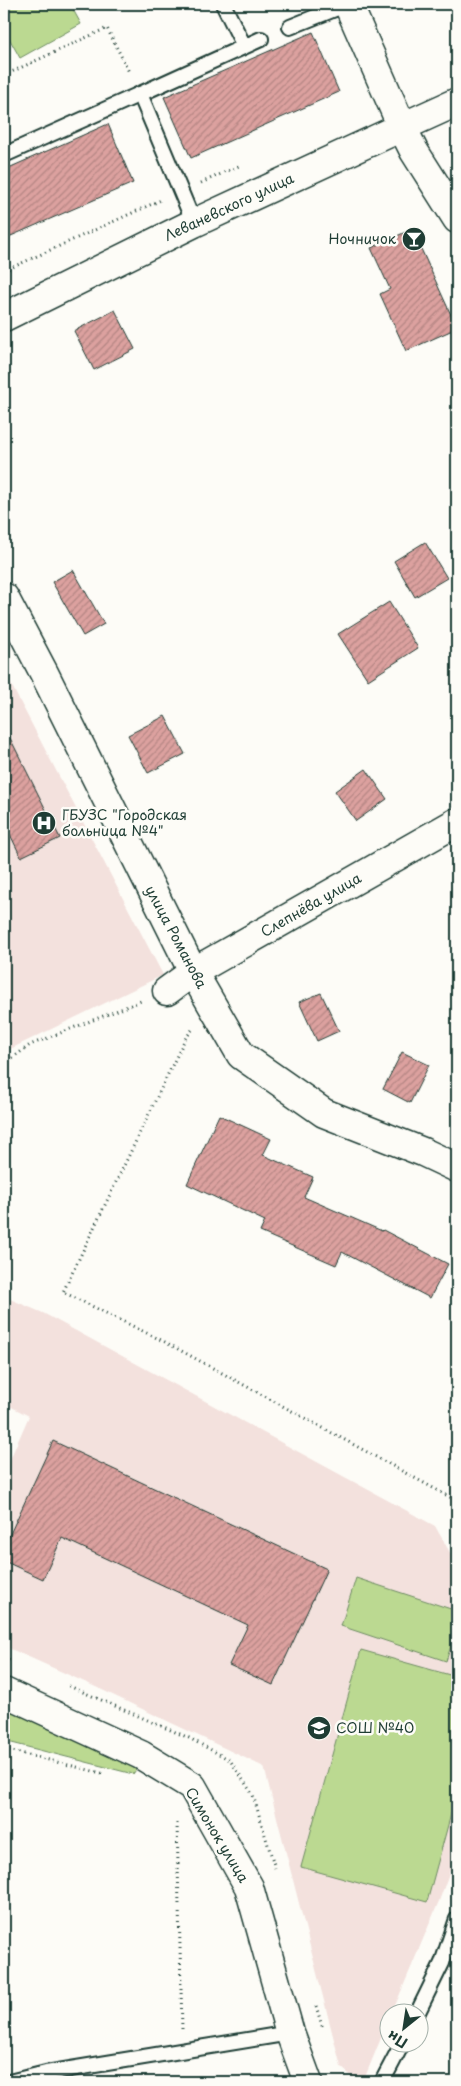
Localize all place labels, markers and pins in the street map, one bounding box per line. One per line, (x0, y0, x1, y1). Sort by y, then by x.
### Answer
bar icon: Ночничок (401, 226, 427, 252)
place label: Ночничок (329, 228, 397, 249)
place label: ГБУЗС "Городская больница №4" (62, 804, 187, 841)
hospital icon: ГБУЗС "Городская больница №4" (31, 810, 57, 836)
school or university icon: СОШ №40 (306, 1715, 332, 1741)
place label: СОШ №40 (336, 1717, 414, 1738)

